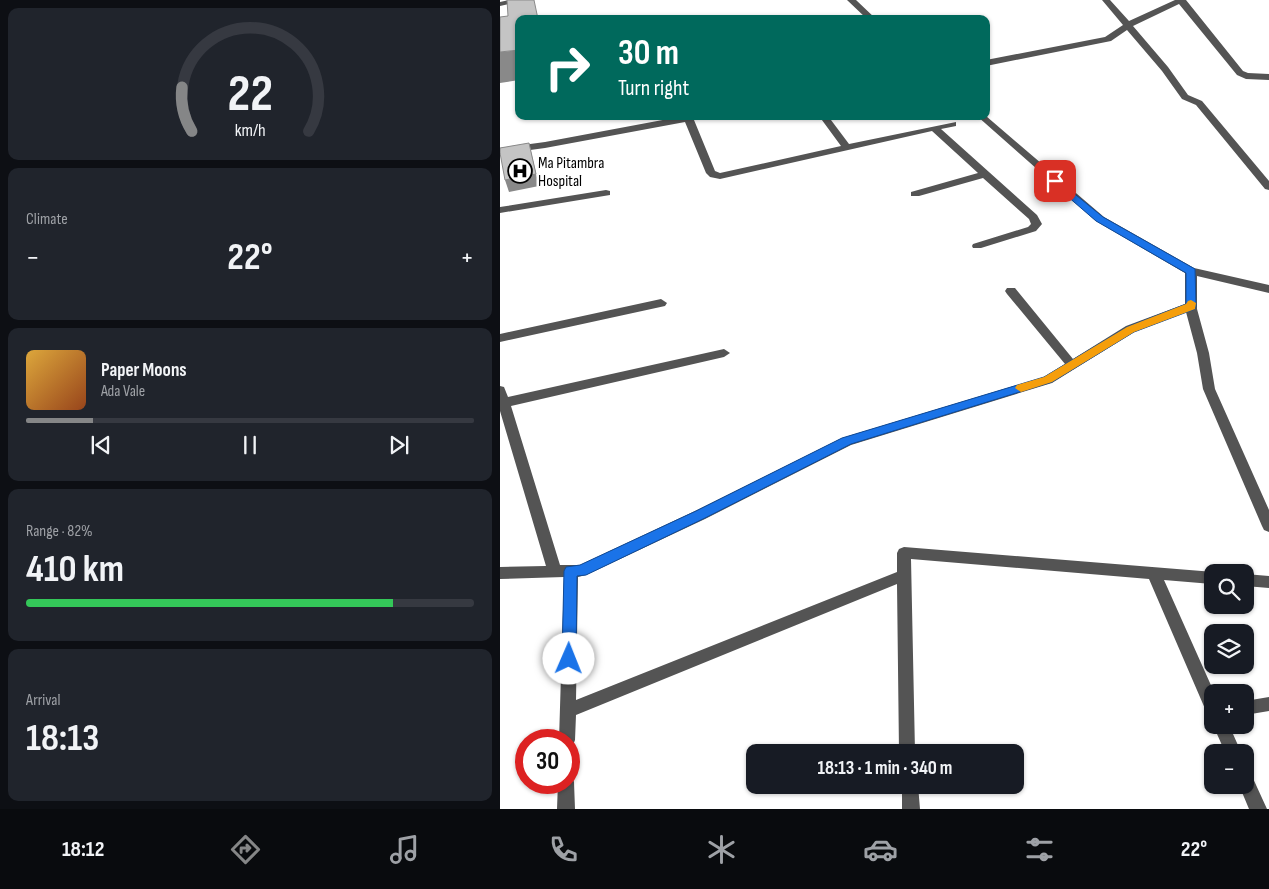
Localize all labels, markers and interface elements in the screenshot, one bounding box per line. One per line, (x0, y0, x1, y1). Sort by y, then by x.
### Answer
text: 30 m (618, 32, 679, 75)
icon: right (535, 35, 600, 100)
text: 22 (227, 63, 273, 126)
text: Turn right (618, 75, 689, 102)
text: km/h (235, 120, 265, 141)
place label: Ma Pitambra Hospital (538, 154, 604, 191)
hospital icon: Ma Pitambra Hospital (507, 158, 533, 184)
pin (1034, 160, 1076, 202)
icon: arrive (1041, 167, 1069, 195)
text: Climate (26, 210, 68, 229)
text: 22° (227, 235, 273, 280)
text: − (26, 241, 40, 274)
text: + (460, 241, 474, 274)
text: Paper Moons (101, 359, 187, 382)
text: Ada Vale (101, 382, 145, 401)
icon: previous (87, 431, 115, 459)
icon: pause (236, 431, 264, 459)
icon: next (385, 431, 413, 459)
text: Range · 82% (26, 522, 93, 541)
text: 410 km (26, 547, 124, 592)
map controls (1204, 564, 1254, 794)
button: search (1204, 564, 1254, 614)
button: layers (1204, 624, 1254, 674)
position arrow (542, 632, 594, 684)
button: + (1204, 684, 1254, 734)
text: Arrival (26, 691, 60, 710)
text: 18:13 (26, 716, 99, 761)
speed limit sign: 30 (515, 729, 580, 794)
button: − (1204, 744, 1254, 794)
text: 18:13 · 1 min · 340 m (818, 757, 952, 780)
icon: directions (228, 832, 263, 867)
icon: music (387, 832, 422, 867)
icon: phone (546, 832, 581, 867)
icon: climate (704, 832, 739, 867)
icon: car (863, 832, 898, 867)
icon: filters (1022, 832, 1057, 867)
text: 18:12 (62, 836, 104, 863)
text: 22° (1181, 836, 1207, 863)

